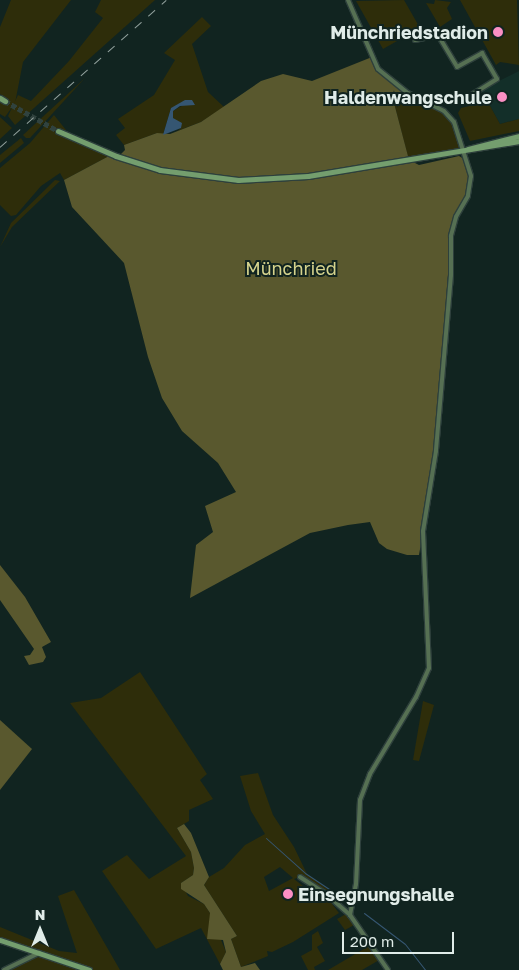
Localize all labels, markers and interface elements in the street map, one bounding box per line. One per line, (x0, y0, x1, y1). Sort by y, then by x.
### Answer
place label: Münchriedstadion (330, 21, 488, 43)
marker: Münchriedstadion (492, 26, 504, 38)
place label: Haldenwangschule (324, 86, 492, 108)
marker: Haldenwangschule (496, 91, 508, 103)
park label: Münchried (245, 257, 337, 279)
place label: Einsegnungshalle (298, 883, 454, 905)
marker: Einsegnungshalle (282, 888, 294, 900)
north arrow (15, 905, 65, 955)
text: N (35, 906, 45, 923)
scale bar (344, 922, 456, 954)
text: 200 m (350, 932, 394, 950)

